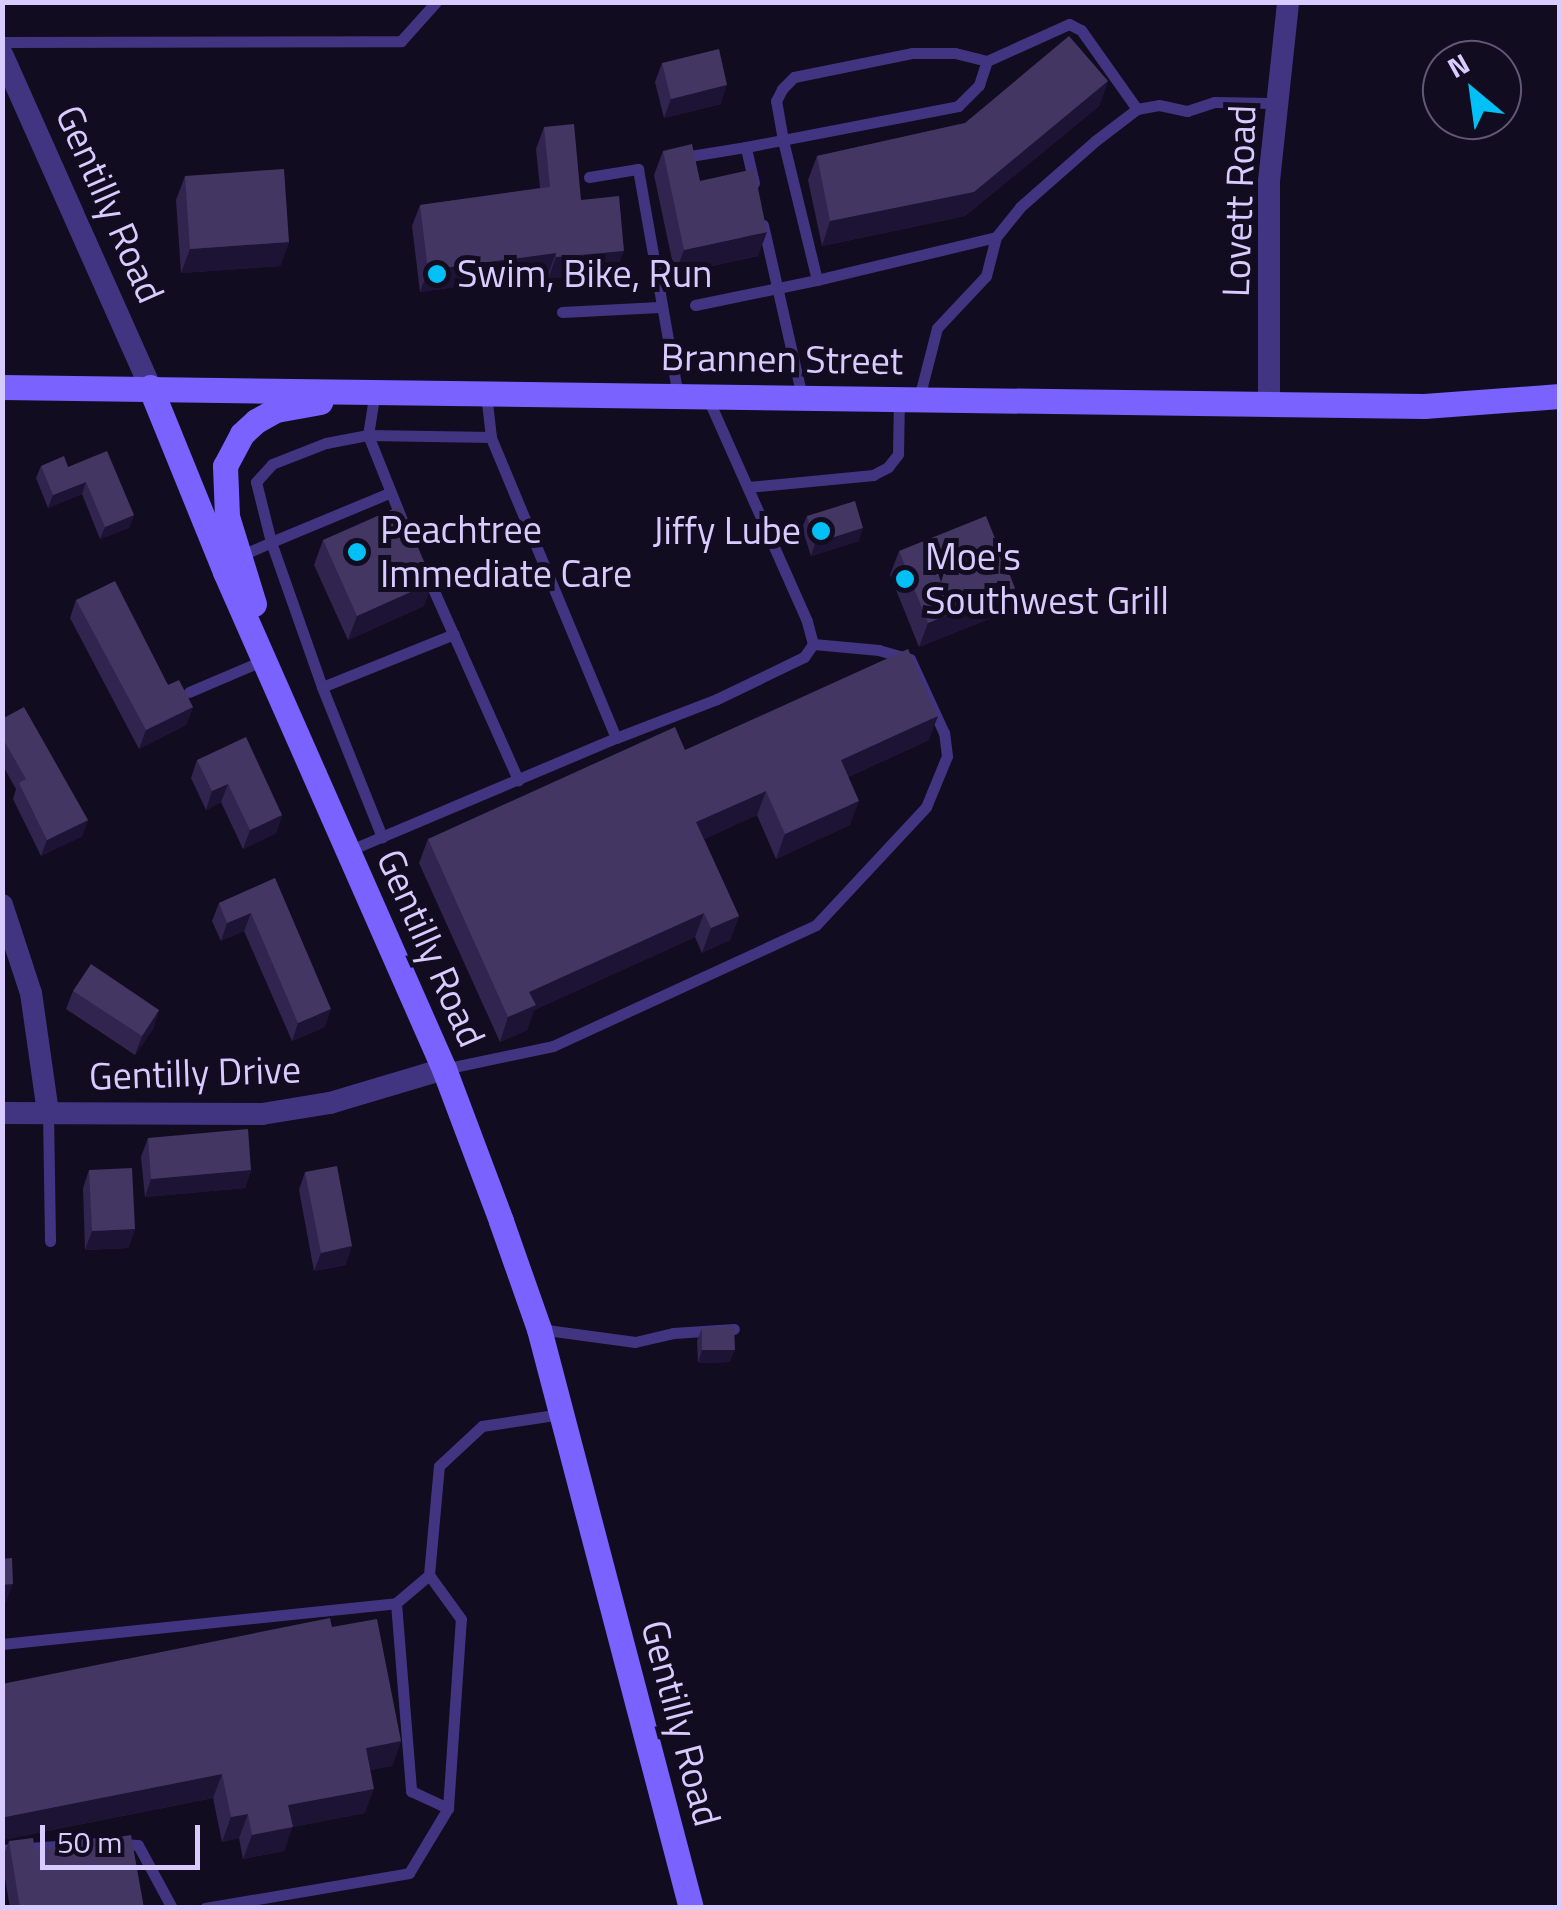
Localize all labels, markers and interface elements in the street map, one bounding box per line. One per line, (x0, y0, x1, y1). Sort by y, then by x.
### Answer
north arrow (1422, 40, 1522, 140)
text: N (1439, 42, 1477, 89)
street label: Gentilly Road (46, 98, 174, 310)
street label: Lovett Road (1213, 104, 1265, 298)
place label: Swim, Bike, Run (457, 251, 712, 297)
marker: Swim, Bike, Run (426, 263, 448, 285)
street label: Brannen Street (660, 334, 904, 384)
place label: Peachtree Immediate Care (380, 507, 632, 596)
place label: Jiffy Lube (652, 508, 801, 554)
marker: Jiffy Lube (810, 520, 832, 542)
place label: Moe's Southwest Grill (925, 534, 1169, 624)
marker: Peachtree Immediate Care (344, 539, 370, 565)
marker: Moe's Southwest Grill (894, 568, 916, 590)
street label: Gentilly Road (367, 842, 495, 1054)
street label: Gentilly Drive (88, 1047, 302, 1099)
street label: Gentilly Road (632, 1615, 730, 1831)
scale bar (45, 1805, 205, 1867)
text: 50 m (57, 1819, 122, 1865)

